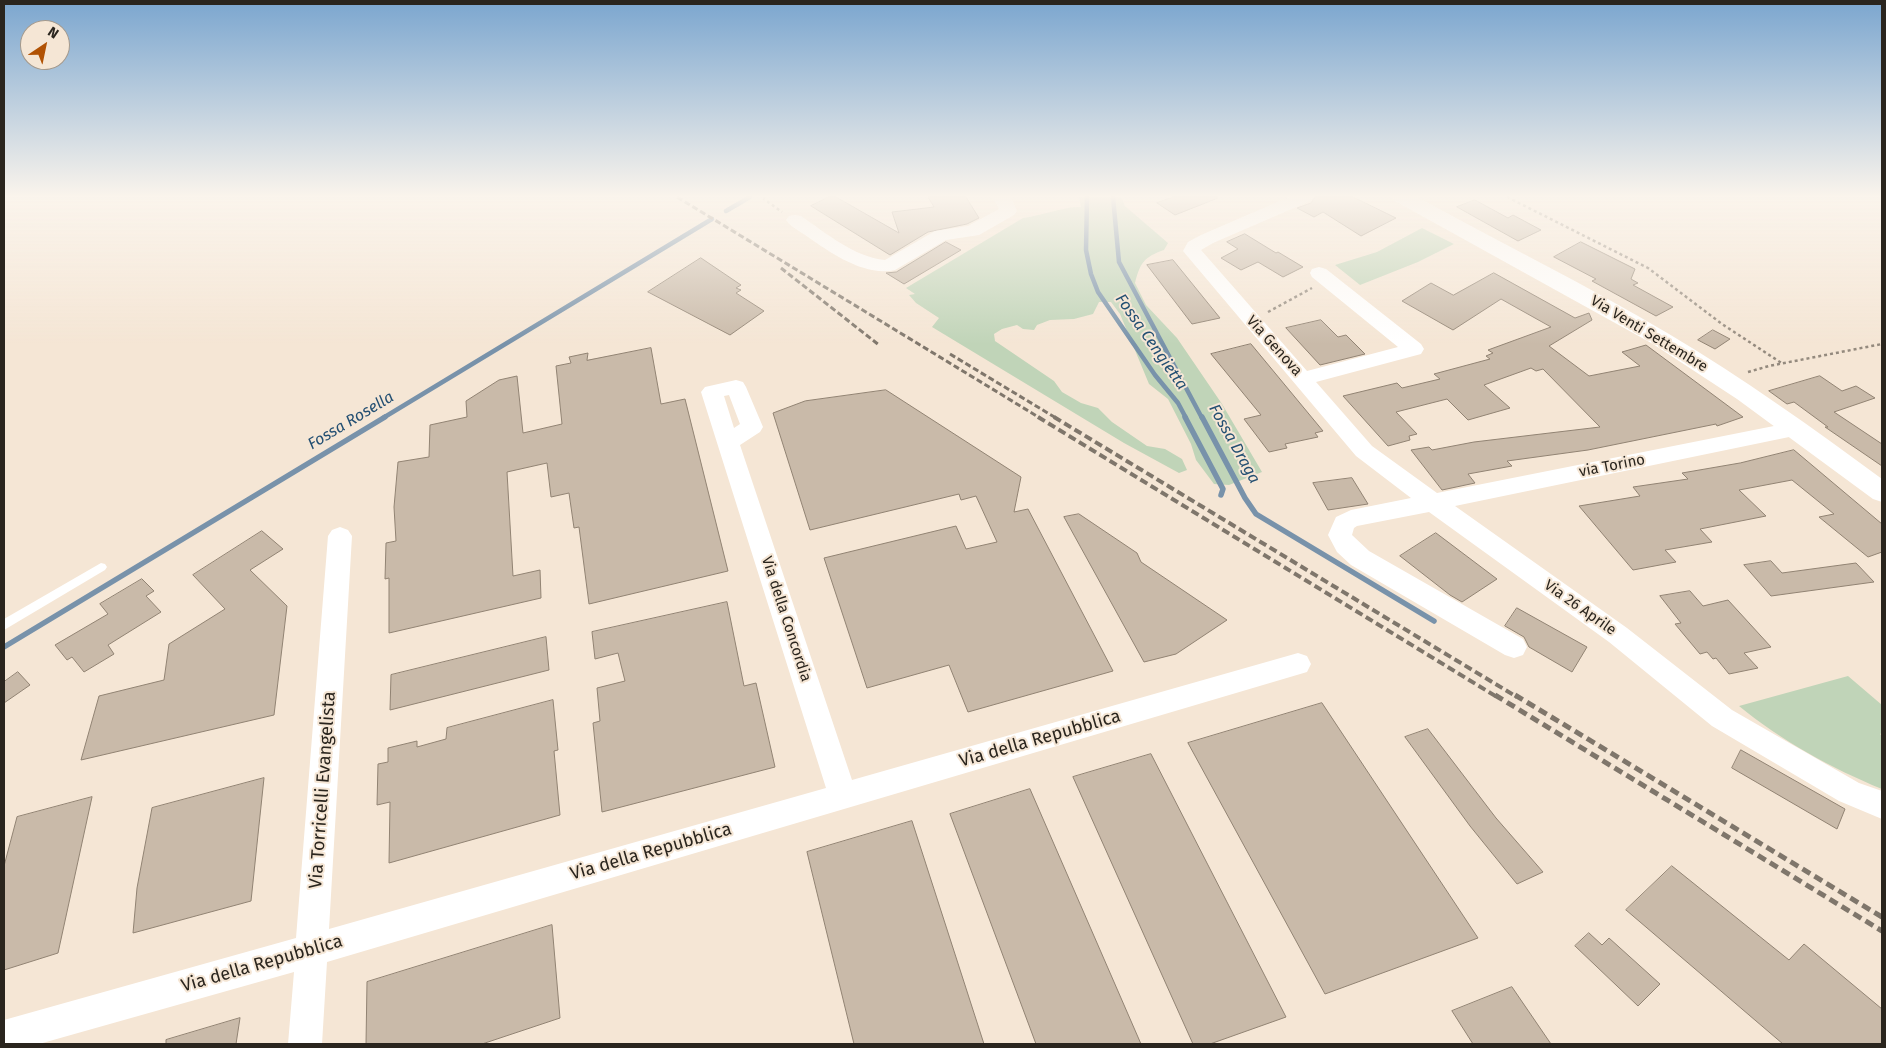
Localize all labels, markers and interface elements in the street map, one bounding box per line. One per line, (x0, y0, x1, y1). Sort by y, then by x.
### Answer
north arrow (20, 20, 70, 70)
text: N (44, 23, 62, 43)
water label: Fossa Cengietta (1111, 290, 1191, 394)
street label: Via Venti Settembre (1587, 292, 1711, 376)
street label: Via Genova (1242, 312, 1306, 380)
water label: Fossa Rosella (305, 388, 397, 454)
water label: Fossa Draga (1204, 401, 1264, 487)
street label: via Torino (1577, 451, 1647, 481)
street label: Via della Concordia (757, 554, 815, 684)
street label: Via 26 Aprile (1540, 577, 1620, 639)
street label: Via Torricelli Evangelista (305, 691, 341, 889)
street label: Via della Repubblica (957, 706, 1123, 772)
street label: Via della Repubblica (568, 819, 734, 885)
street label: Via della Repubblica (179, 931, 345, 997)

